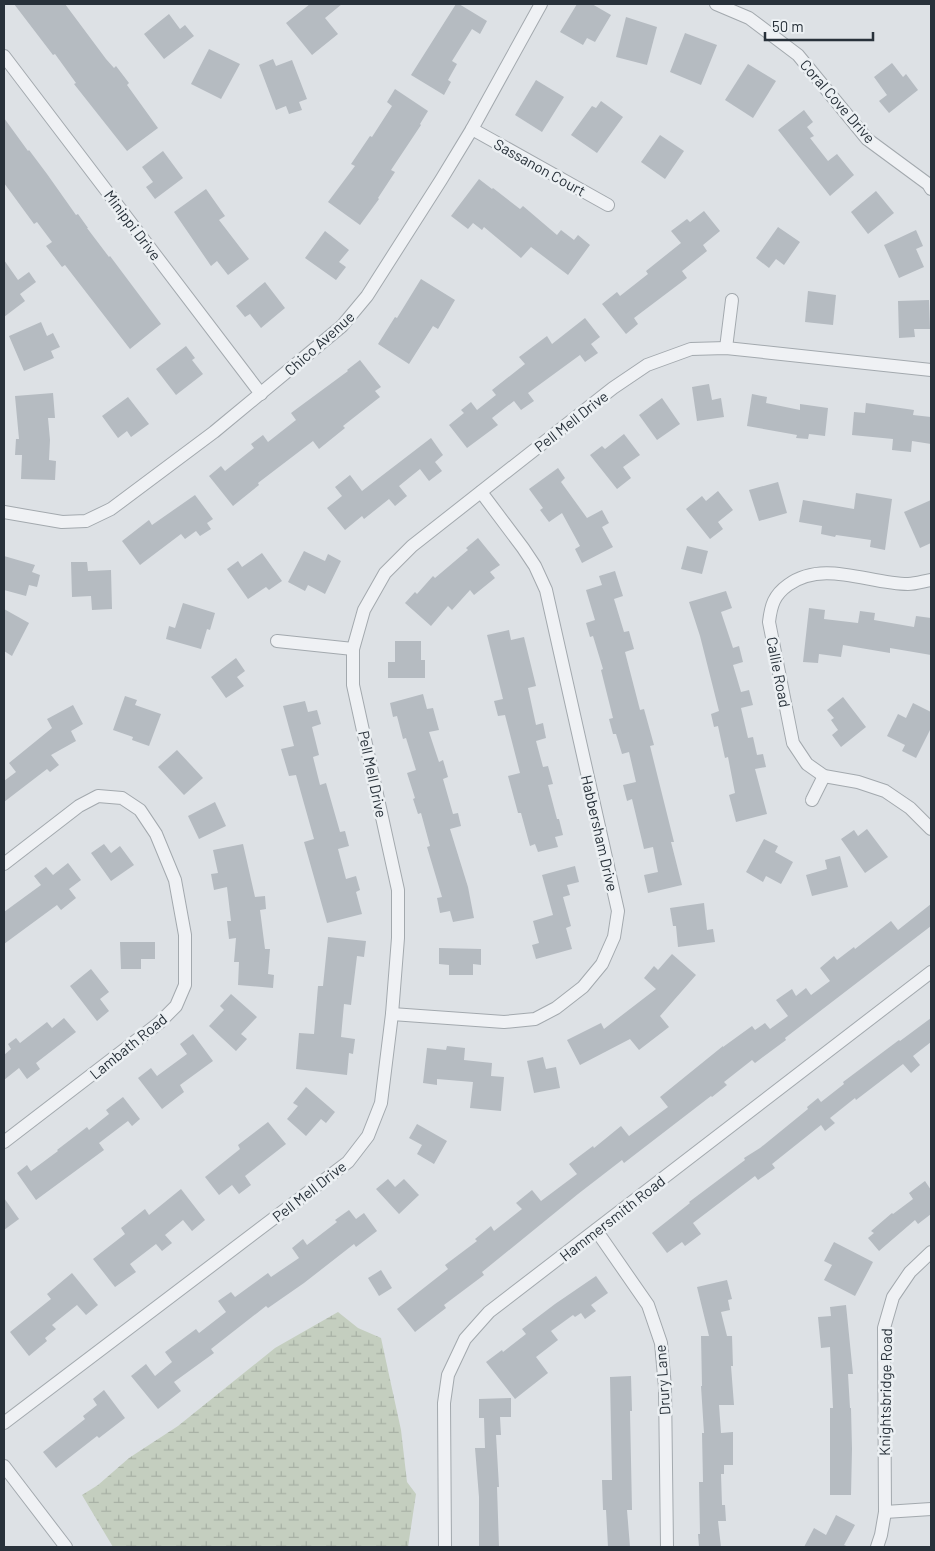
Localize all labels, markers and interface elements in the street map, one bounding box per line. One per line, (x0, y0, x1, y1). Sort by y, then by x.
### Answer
scale bar (765, 10, 872, 42)
text: 50 m (772, 17, 804, 35)
street label: Coral Cove Drive (797, 55, 879, 147)
street label: Sassanon Court (491, 134, 589, 200)
street label: Minippi Drive (101, 186, 165, 264)
street label: Chico Avenue (280, 307, 358, 379)
street label: Pell Mell Drive (531, 387, 611, 455)
street label: Callie Road (763, 635, 795, 709)
street label: Pell Mell Drive (355, 729, 391, 819)
street label: Habbersham Drive (578, 773, 622, 893)
street label: Lambath Road (86, 1009, 170, 1083)
street label: Pell Mell Drive (269, 1157, 349, 1225)
street label: Hammersmith Road (556, 1171, 668, 1265)
street label: Knightsbridge Road (875, 1328, 895, 1456)
street label: Drury Lane (651, 1344, 673, 1416)

